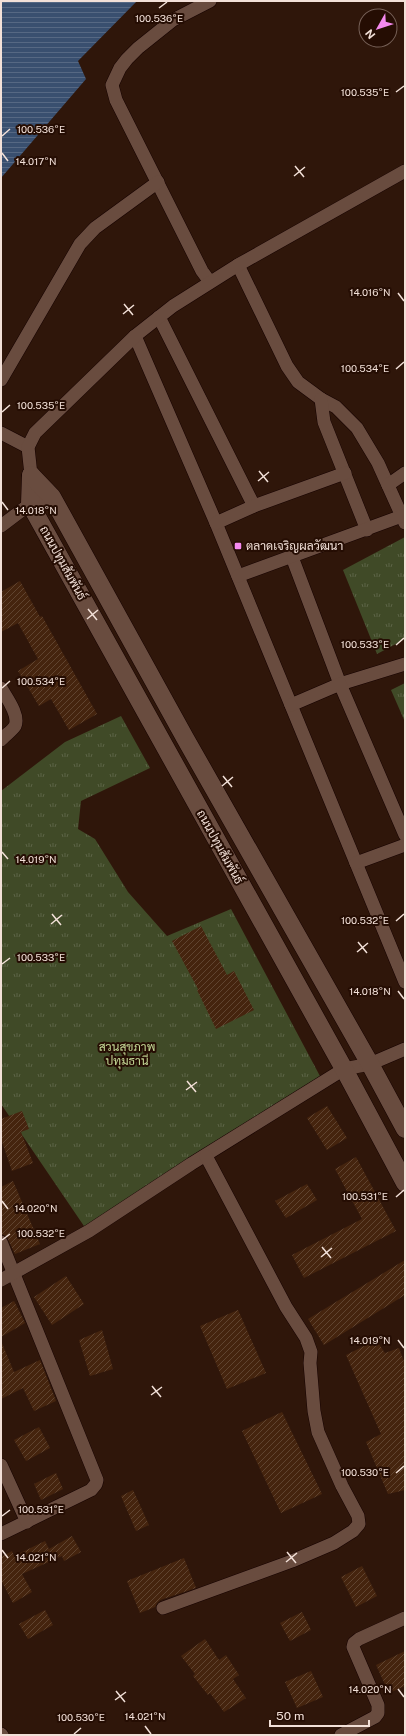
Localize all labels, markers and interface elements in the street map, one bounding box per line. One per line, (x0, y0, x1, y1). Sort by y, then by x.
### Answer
north arrow (358, 8, 398, 48)
text: 100.536°E (135, 12, 183, 24)
text: N (363, 27, 378, 41)
text: 100.535°E (341, 86, 389, 98)
text: 100.536°E (17, 123, 65, 135)
text: 14.017°N (16, 155, 56, 167)
text: 14.016°N (349, 286, 391, 298)
text: 100.534°E (341, 362, 389, 374)
text: 100.535°E (17, 399, 65, 411)
text: 14.018°N (15, 504, 57, 516)
street label: ถนนปทุมสัมพันธ์ (35, 523, 90, 604)
place label: ตลาดเจริญผลวัฒนา (246, 539, 343, 553)
marker: ตลาดเจริญผลวัฒนา (233, 541, 243, 551)
text: 100.533°E (341, 638, 389, 650)
text: 100.534°E (17, 675, 65, 687)
street label: ถนนปทุมสัมพันธ์ (192, 807, 247, 888)
text: 14.019°N (15, 853, 57, 865)
text: 100.532°E (341, 914, 389, 926)
text: 100.533°E (17, 951, 65, 963)
text: 14.018°N (349, 985, 391, 997)
park label: สวนสุขภาพ ปทุมธานี (99, 1040, 155, 1070)
text: 100.531°E (342, 1190, 388, 1202)
text: 14.020°N (15, 1202, 57, 1214)
text: 100.532°E (17, 1227, 65, 1239)
text: 14.019°N (349, 1334, 391, 1346)
text: 100.530°E (341, 1466, 389, 1478)
text: 100.531°E (18, 1503, 64, 1515)
text: 14.021°N (16, 1551, 56, 1563)
text: 14.020°N (349, 1683, 391, 1695)
scale bar (270, 1702, 369, 1728)
text: 50 m (276, 1709, 304, 1723)
text: 14.021°N (125, 1710, 165, 1722)
text: 100.530°E (57, 1711, 105, 1723)

